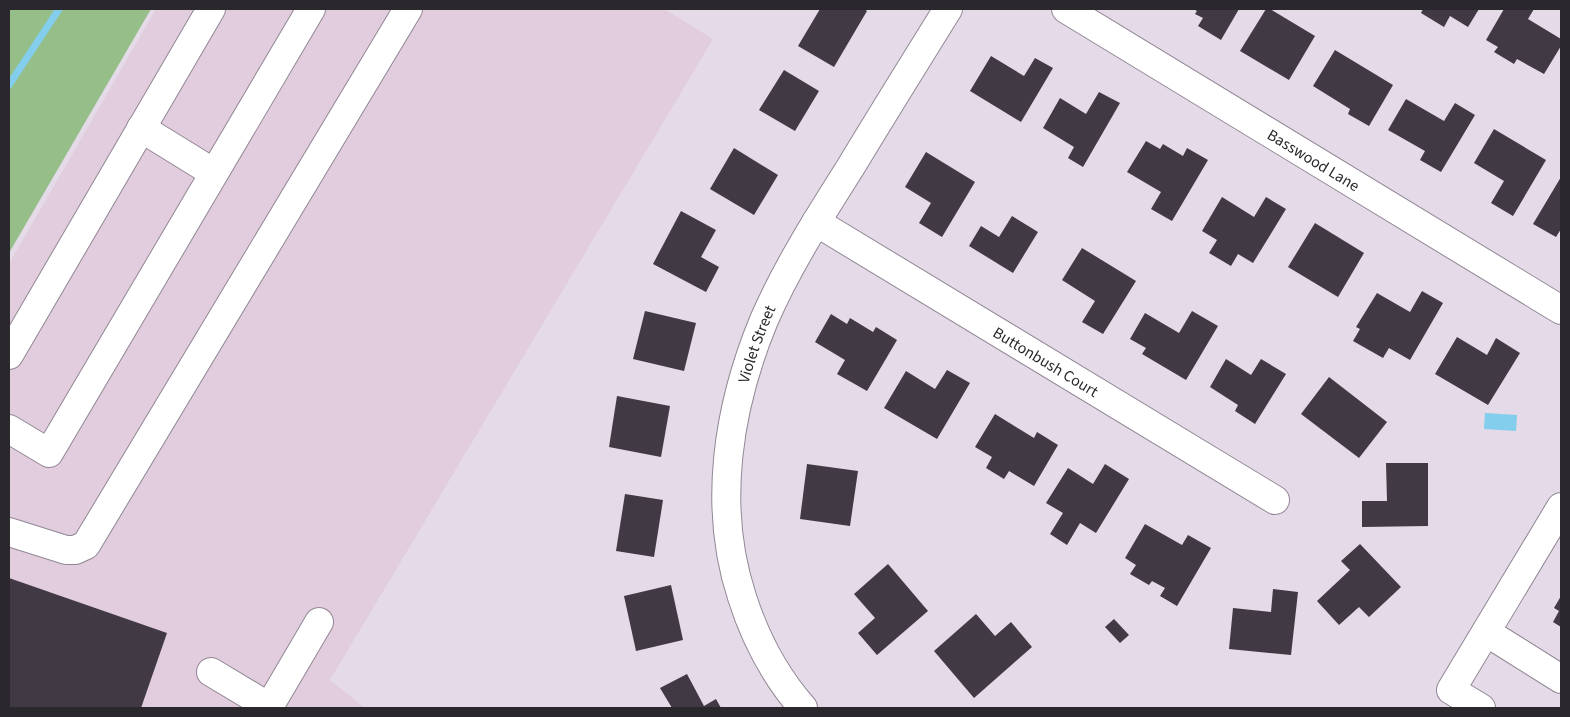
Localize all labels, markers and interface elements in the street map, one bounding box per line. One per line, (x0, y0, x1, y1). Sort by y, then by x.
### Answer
street label: Basswood Lane (1263, 124, 1364, 197)
street label: Violet Street (733, 301, 781, 386)
street label: Buttonbush Court (989, 322, 1103, 403)

